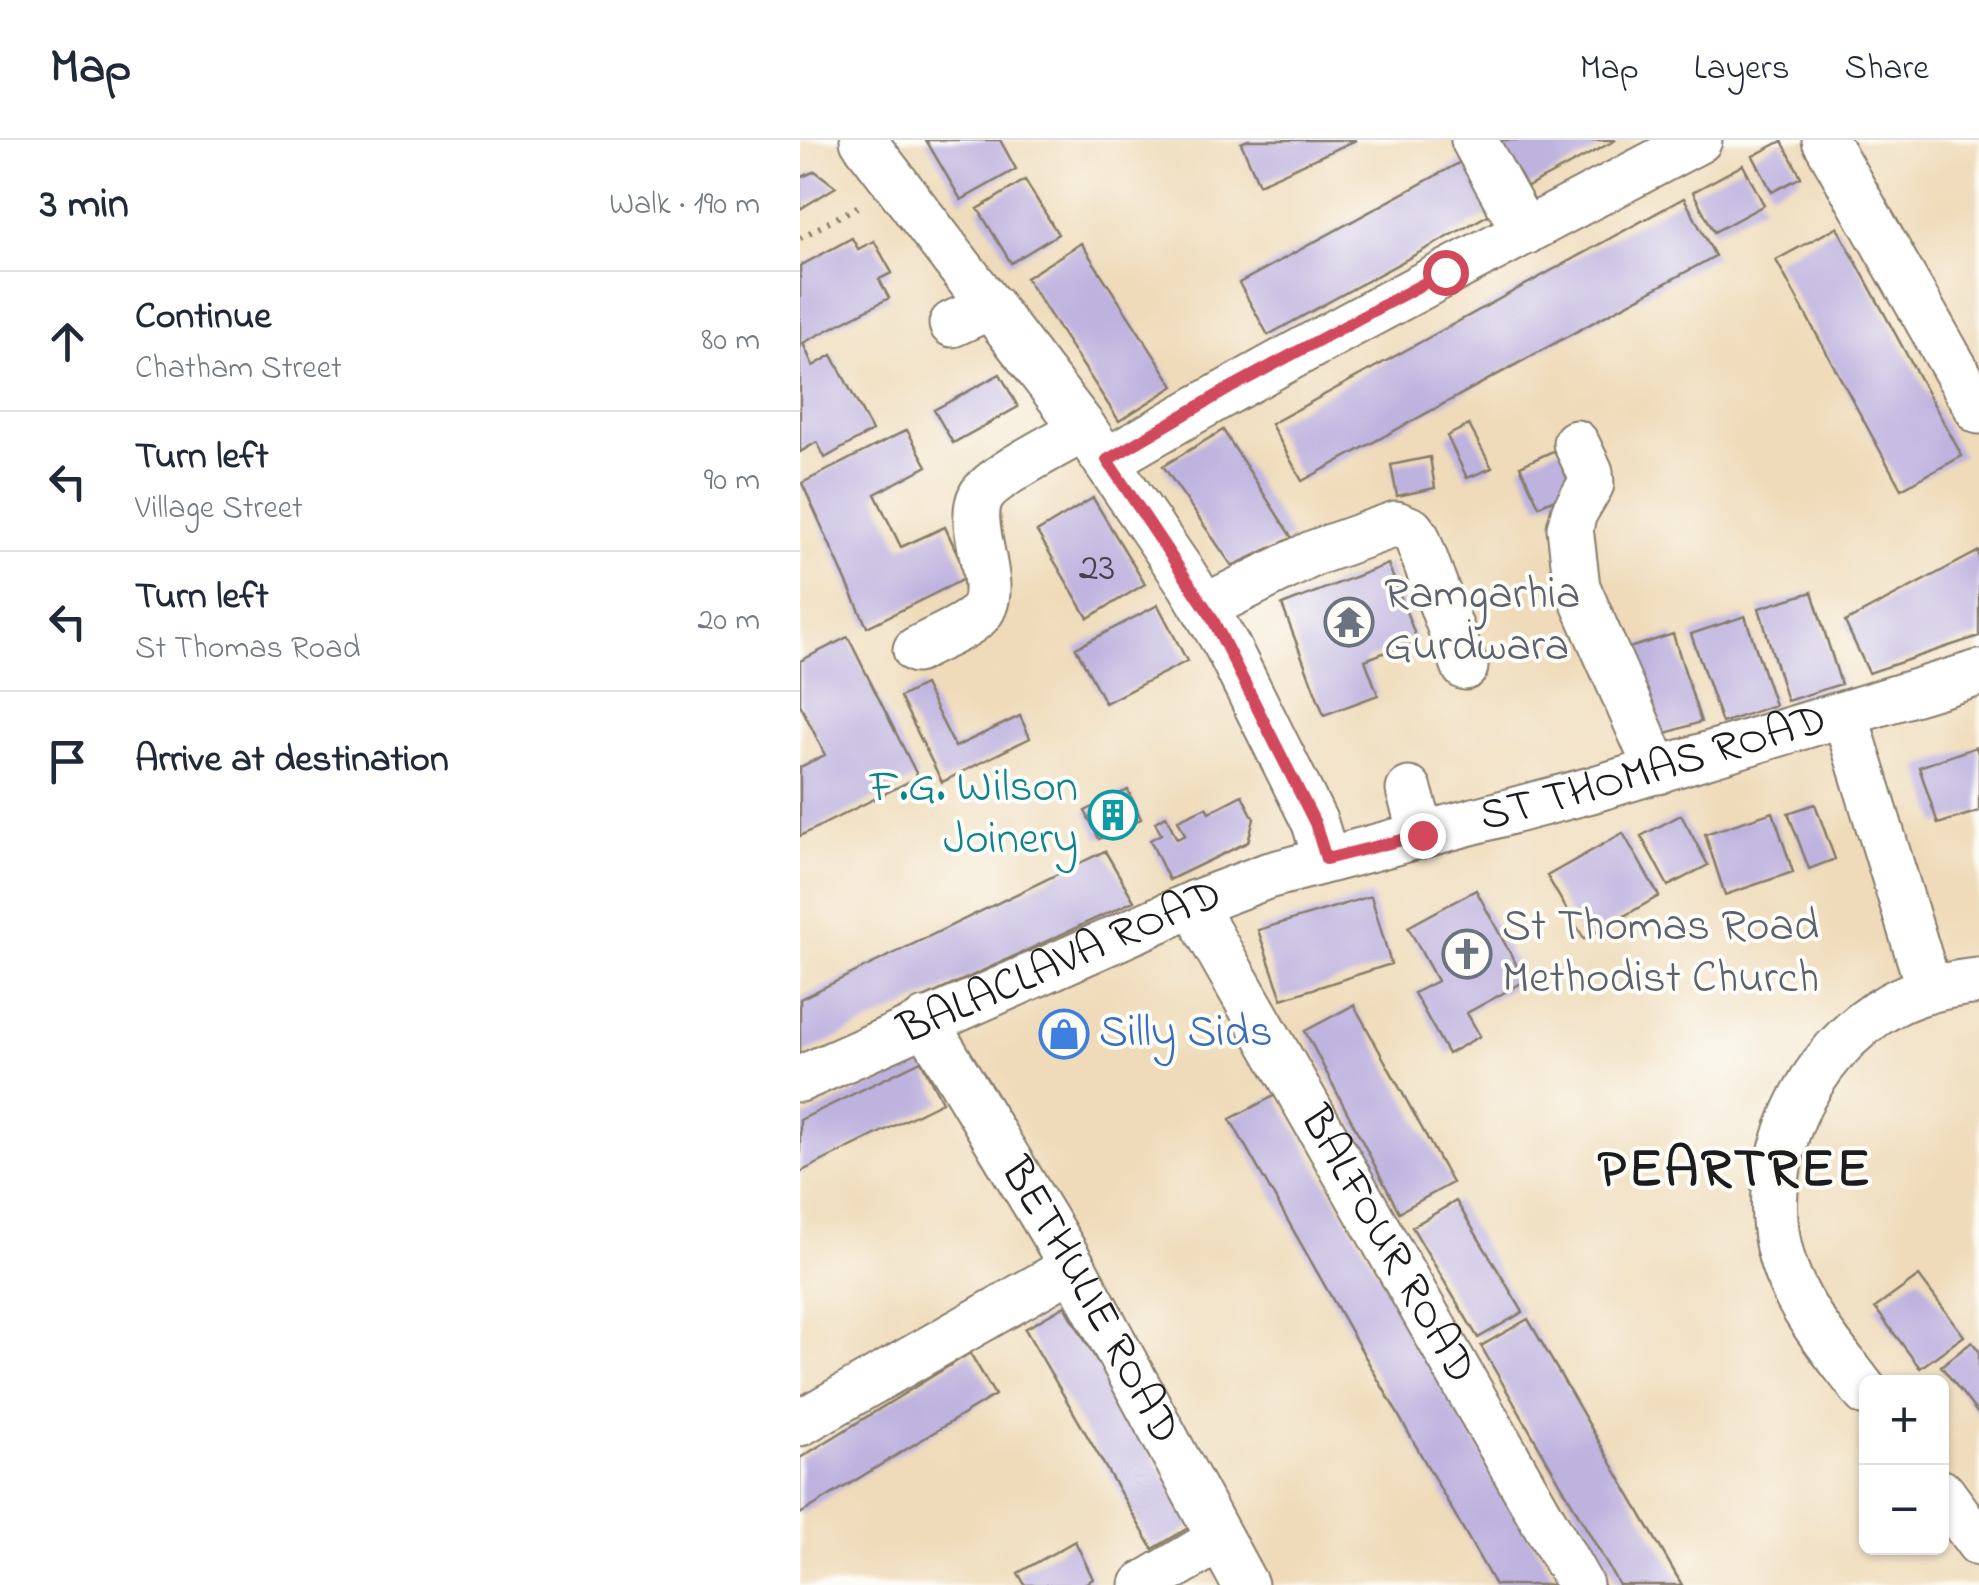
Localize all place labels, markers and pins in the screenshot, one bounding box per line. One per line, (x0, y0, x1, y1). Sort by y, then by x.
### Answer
place label: Ramgarhia Gurdwara (1384, 563, 1580, 681)
temple icon: Ramgarhia Gurdwara (1323, 596, 1375, 648)
place label: F.G. Wilson Joinery (869, 756, 1078, 874)
building icon: F.G. Wilson Joinery (1087, 789, 1139, 841)
place label: St Thomas Road Methodist Church (1502, 895, 1819, 1013)
church icon: St Thomas Road Methodist Church (1441, 928, 1493, 980)
place label: Silly Sids (1099, 1001, 1273, 1067)
shop icon: Silly Sids (1038, 1008, 1090, 1060)

